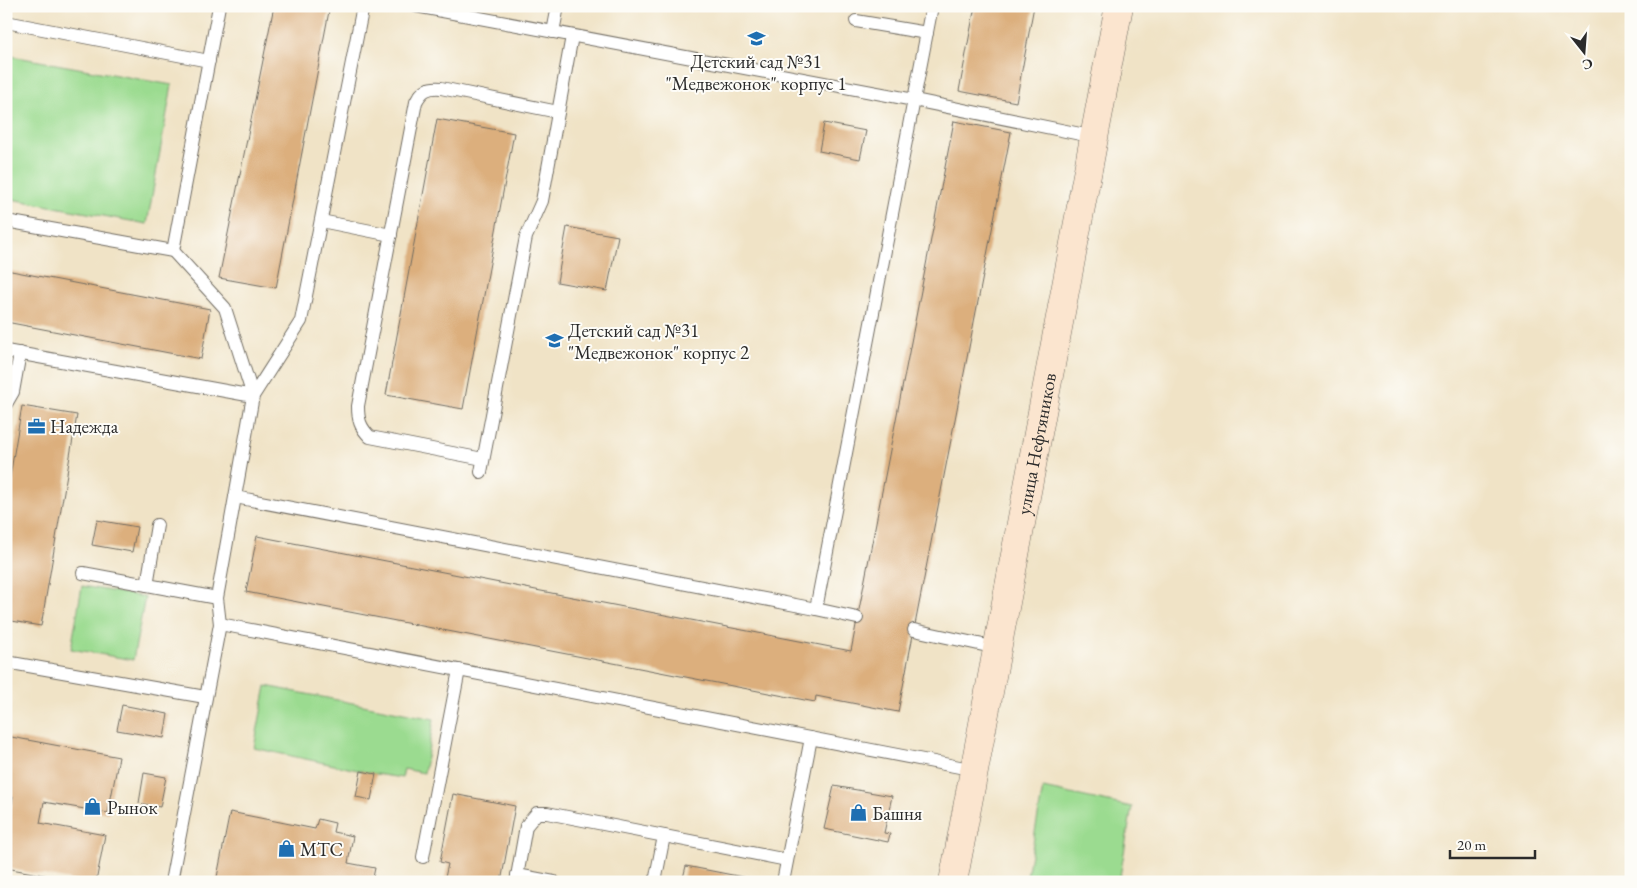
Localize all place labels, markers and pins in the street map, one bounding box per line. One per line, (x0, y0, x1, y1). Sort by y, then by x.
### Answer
school or university icon: Детский сад №31 "Медвежонок" корпус 1 (746, 28, 766, 48)
place label: Детский сад №31 "Медвежонок" корпус 1 (665, 49, 847, 96)
place label: Детский сад №31 "Медвежонок" корпус 2 (568, 318, 749, 365)
school or university icon: Детский сад №31 "Медвежонок" корпус 2 (544, 331, 564, 351)
place label: Надежда (50, 414, 119, 439)
office icon: Надежда (26, 416, 46, 436)
place label: Рынок (107, 795, 157, 820)
shop icon: Рынок (83, 797, 103, 817)
place label: Башня (872, 801, 923, 826)
shop icon: Башня (848, 803, 868, 823)
place label: МТС (300, 837, 343, 862)
shop icon: МТС (276, 839, 296, 859)

